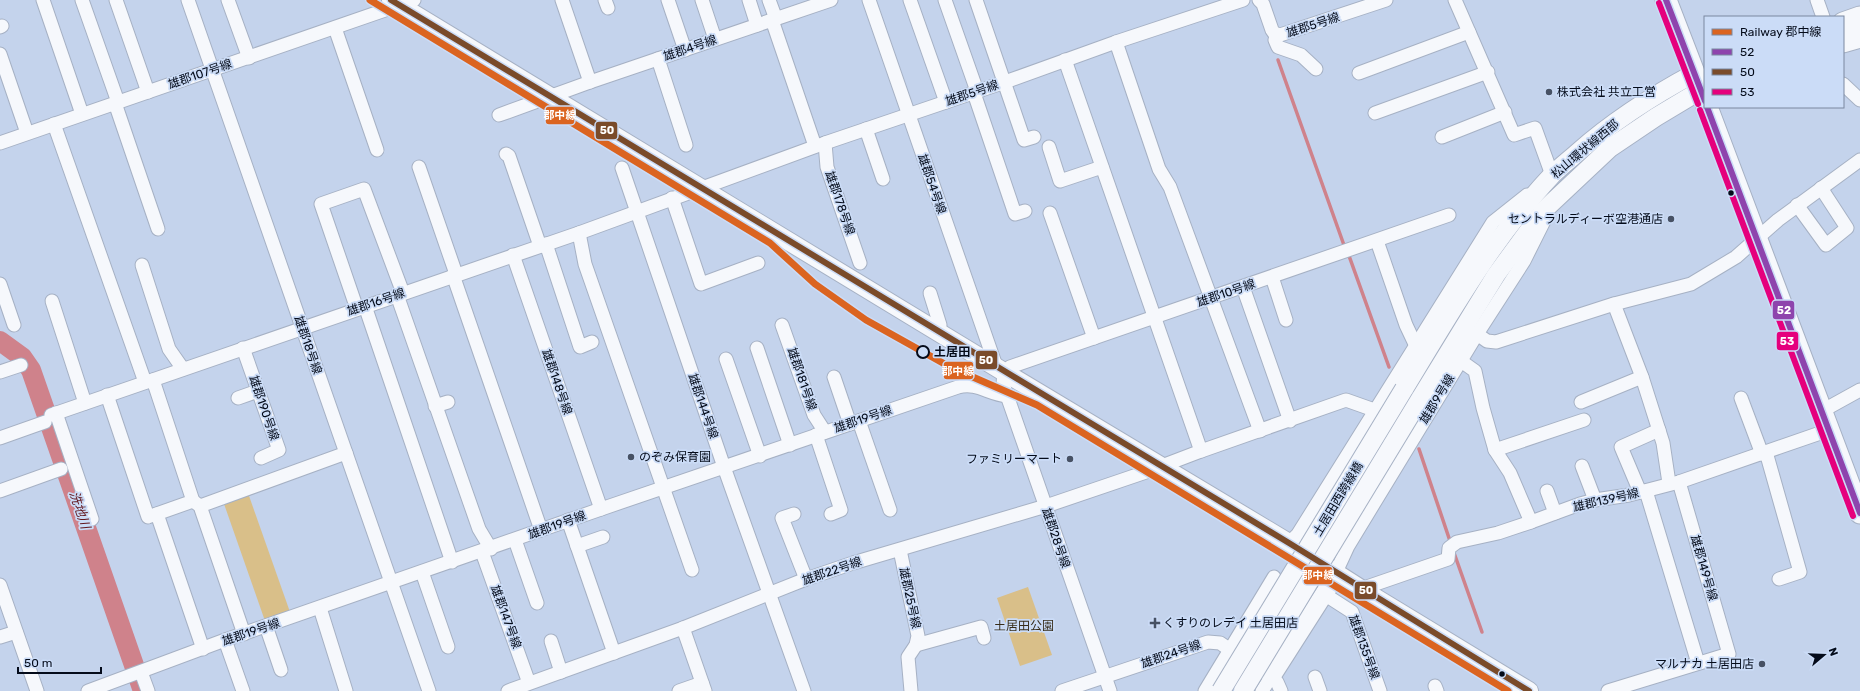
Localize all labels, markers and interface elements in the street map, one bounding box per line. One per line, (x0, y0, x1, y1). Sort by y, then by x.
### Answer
street label: 雄郡5号線 (1285, 10, 1341, 40)
legend (1704, 16, 1844, 108)
text: Railway 郡中線 (1740, 25, 1821, 39)
street label: 雄郡4号線 (662, 32, 718, 64)
text: 52 (1740, 45, 1754, 59)
street label: 雄郡107号線 (166, 56, 234, 92)
text: 50 (1740, 65, 1755, 79)
street label: 雄郡5号線 (944, 77, 1000, 109)
place label: 株式会社 共立工営 (1557, 85, 1656, 99)
text: 53 (1740, 85, 1754, 99)
marker: 株式会社 共立工営 (1544, 87, 1554, 97)
line badge: 郡中線 (545, 106, 575, 125)
text: 郡中線 (544, 109, 577, 122)
street label: 松山環状線西部 (1548, 117, 1622, 181)
line badge: 50 (595, 121, 618, 140)
text: 50 (600, 124, 614, 137)
street label: 雄郡54号線 (915, 152, 949, 216)
street label: 雄郡178号線 (822, 169, 858, 237)
unlabelled marker (1726, 188, 1736, 198)
place label: セントラルディーボ空港通店 (1508, 212, 1663, 226)
marker: セントラルディーボ空港通店 (1666, 214, 1676, 224)
street label: 雄郡10号線 (1195, 276, 1257, 310)
street label: 雄郡16号線 (345, 286, 407, 318)
line badge: 52 (1772, 300, 1795, 320)
text: 52 (1777, 304, 1791, 317)
street label: 雄郡18号線 (291, 314, 325, 376)
line badge: 53 (1776, 331, 1799, 351)
text: 53 (1780, 335, 1794, 348)
marker: 土居田 (916, 345, 930, 359)
place label: 土居田 (934, 345, 970, 359)
street label: 雄郡181号線 (785, 346, 819, 412)
street label: 雄郡148号線 (539, 347, 575, 417)
line badge: 50 (975, 350, 998, 370)
text: 50 (979, 354, 993, 367)
line badge: 郡中線 (943, 361, 974, 380)
text: 郡中線 (942, 365, 975, 378)
street label: 雄郡144号線 (685, 372, 721, 440)
street label: 雄郡9号線 (1417, 372, 1457, 426)
street label: 雄郡190号線 (246, 374, 282, 442)
street label: 雄郡19号線 (832, 403, 894, 435)
place label: のぞみ保育園 (639, 450, 711, 464)
marker: のぞみ保育園 (626, 452, 636, 462)
place label: ファミリーマート (966, 452, 1062, 466)
marker: ファミリーマート (1065, 454, 1075, 464)
street label: 土居田西跨線橋 (1310, 459, 1366, 539)
street label: 雄郡139号線 (1572, 486, 1640, 514)
water label: 洗地川 (67, 489, 94, 533)
street label: 雄郡28号線 (1039, 506, 1073, 570)
street label: 雄郡19号線 (526, 508, 588, 542)
street label: 雄郡149号線 (1688, 534, 1720, 602)
street label: 雄郡22号線 (800, 554, 864, 588)
street label: 雄郡25号線 (897, 566, 923, 630)
line badge: 郡中線 (1303, 566, 1333, 585)
text: 郡中線 (1302, 569, 1335, 582)
line badge: 50 (1354, 581, 1377, 600)
street label: 雄郡147号線 (488, 583, 524, 651)
text: 50 (1359, 584, 1373, 597)
street label: 雄郡135号線 (1346, 613, 1382, 681)
street label: 雄郡19号線 (220, 616, 282, 648)
place label: くすりのレデイ 土居田店 (1163, 616, 1298, 630)
marker: くすりのレデイ 土居田店 (1150, 618, 1160, 628)
park label: 土居田公園 (994, 619, 1054, 633)
north arrow (1804, 635, 1844, 675)
street label: 雄郡24号線 (1139, 637, 1203, 671)
text: N (1826, 646, 1840, 658)
scale bar (18, 649, 101, 675)
text: 50 m (24, 656, 52, 670)
place label: マルナカ 土居田店 (1655, 657, 1754, 671)
marker: マルナカ 土居田店 (1757, 659, 1767, 669)
unlabelled marker (1497, 669, 1507, 679)

